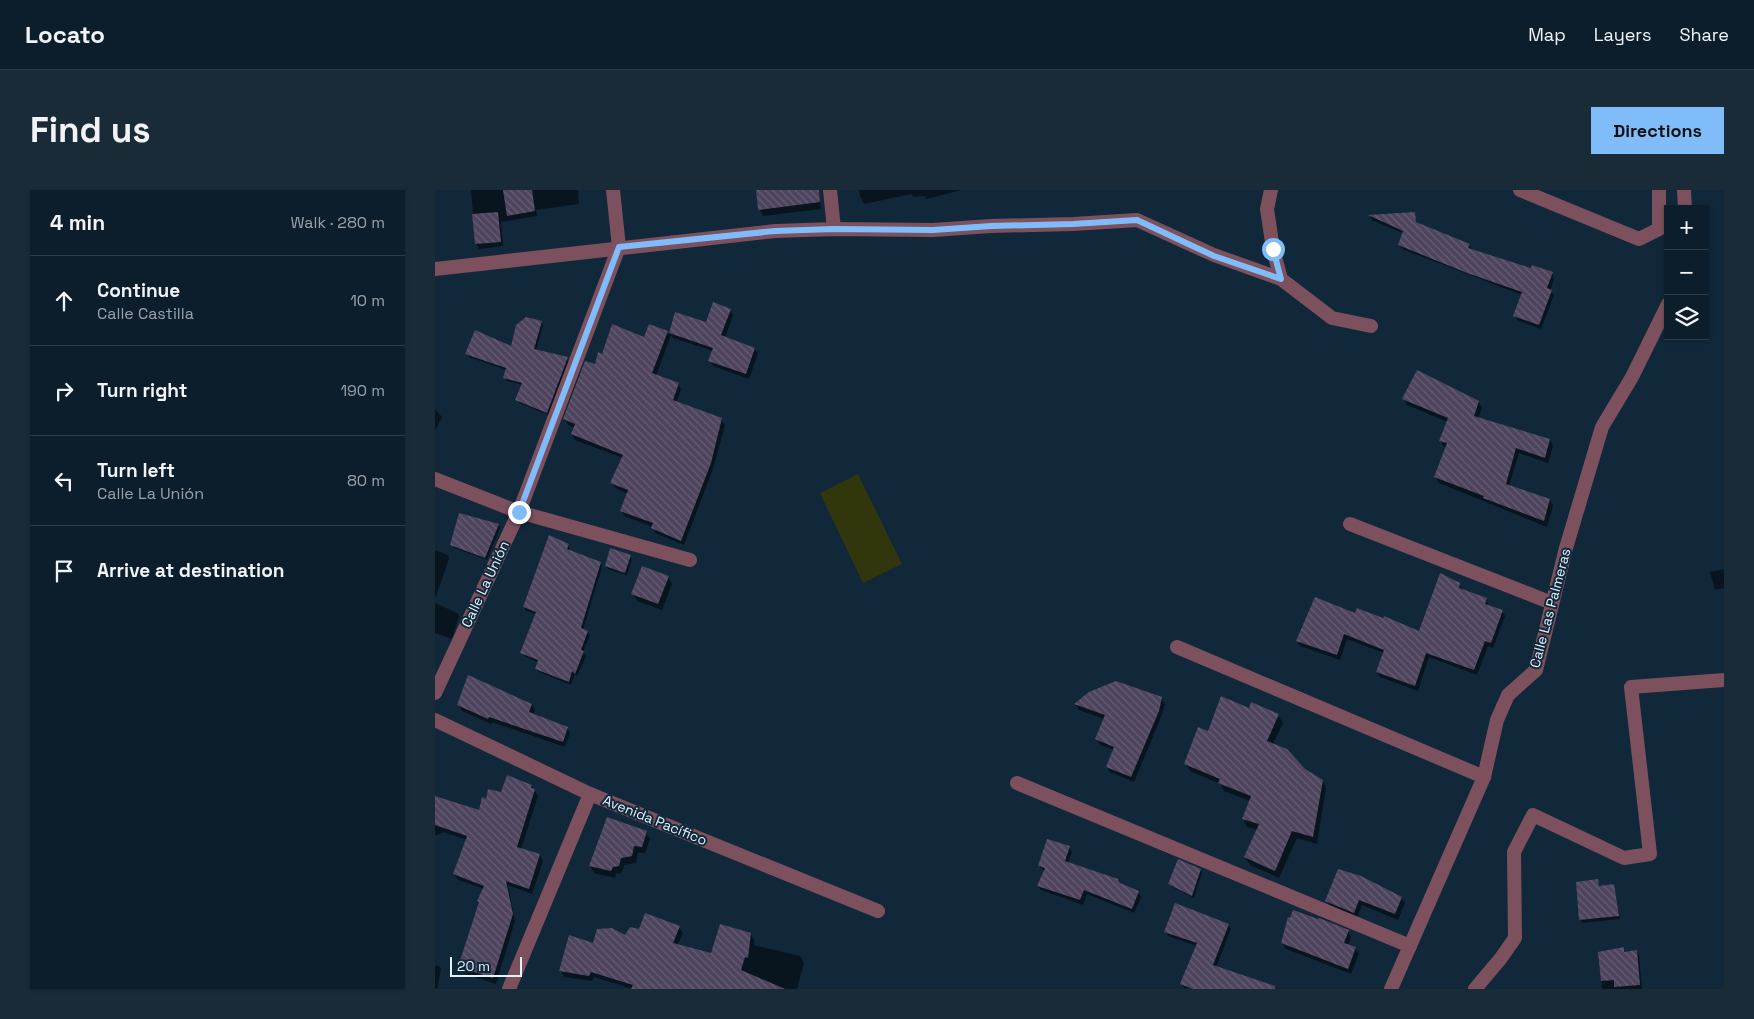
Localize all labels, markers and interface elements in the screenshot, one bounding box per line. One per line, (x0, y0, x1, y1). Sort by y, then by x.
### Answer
text: Locato (25, 19, 105, 50)
text: Map (1528, 23, 1566, 46)
text: Layers (1594, 23, 1651, 46)
text: Share (1679, 23, 1729, 46)
button: Directions (1591, 107, 1724, 154)
text: Find us (30, 108, 151, 152)
map controls (1664, 205, 1709, 340)
button: + (1664, 205, 1709, 250)
text: 4 min (50, 209, 105, 236)
text: Walk · 280 m (290, 212, 385, 233)
route start (1262, 238, 1285, 261)
button: − (1664, 250, 1709, 295)
text: Continue (97, 278, 180, 303)
icon: ahead (50, 287, 78, 315)
text: 10 m (350, 290, 385, 311)
button: layers (1664, 295, 1709, 340)
text: Calle Castilla (97, 303, 194, 324)
icon: right (50, 377, 78, 405)
text: Turn right (97, 378, 187, 403)
text: 190 m (340, 380, 385, 401)
text: Turn left (97, 458, 175, 483)
icon: left (50, 467, 78, 495)
text: 80 m (347, 470, 385, 491)
text: Calle La Unión (97, 483, 204, 504)
route end (508, 501, 531, 524)
street label: Calle La Unión (457, 538, 513, 630)
street label: Calle Las Palmeras (1525, 546, 1575, 670)
icon: arrive (50, 557, 78, 585)
text: Arrive at destination (97, 558, 285, 583)
street label: Avenida Pacífico (600, 791, 710, 849)
scale bar (450, 954, 523, 977)
text: 20 m (457, 957, 490, 975)

